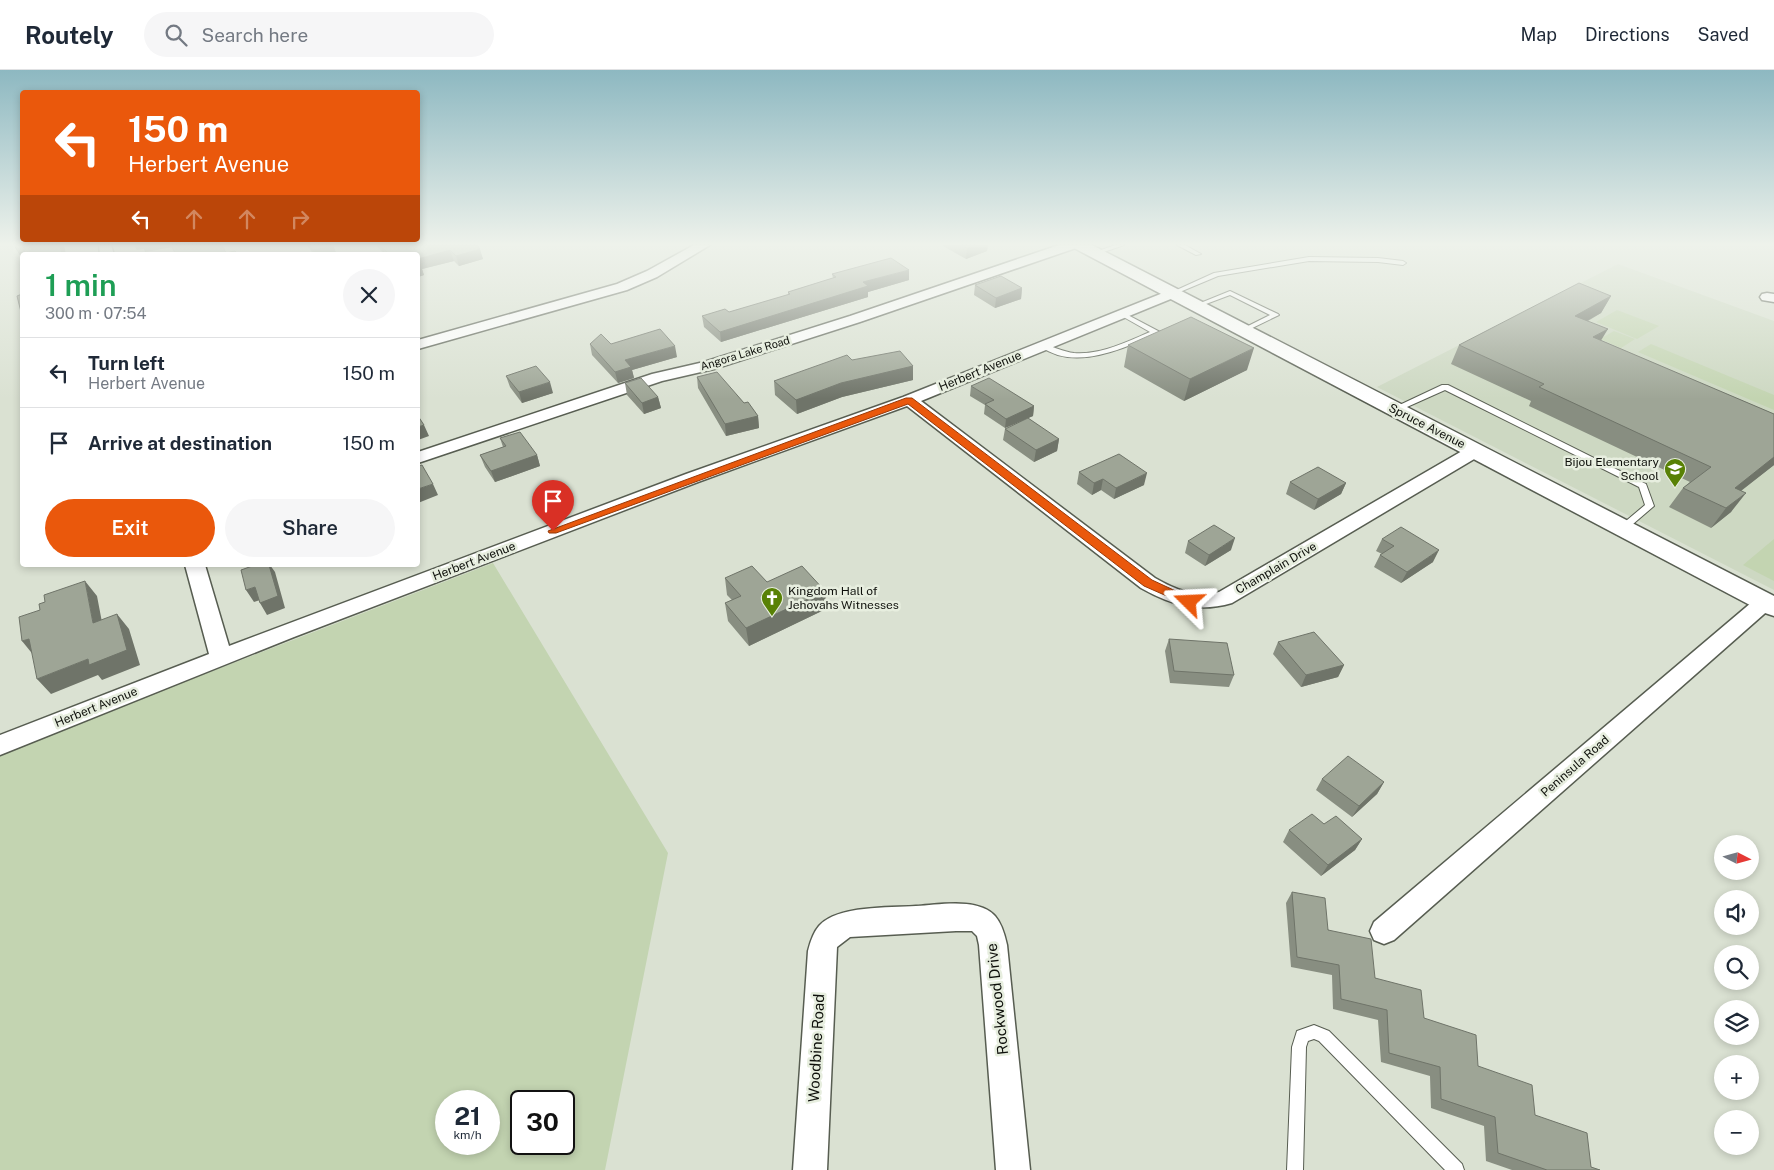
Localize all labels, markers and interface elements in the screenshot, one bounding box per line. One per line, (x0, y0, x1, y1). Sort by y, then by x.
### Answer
search box (144, 12, 494, 57)
text: Routely (25, 21, 114, 49)
icon: search (162, 21, 190, 49)
text: Search here (202, 24, 308, 46)
text: Map (1520, 24, 1557, 45)
text: Directions (1585, 24, 1670, 45)
text: Saved (1698, 24, 1749, 45)
text: 150 m (128, 109, 228, 150)
icon: left (45, 110, 110, 175)
text: Herbert Avenue (128, 151, 289, 177)
icon: left (127, 205, 155, 233)
icon: ahead (180, 205, 208, 233)
icon: ahead (233, 205, 261, 233)
icon: right (286, 205, 314, 233)
text: 1 min (45, 267, 116, 303)
button: close (343, 269, 395, 321)
text: 300 m · 07:54 (45, 304, 147, 323)
street label: Angora Lake Road (699, 334, 791, 372)
street label: Herbert Avenue (937, 348, 1024, 394)
text: Turn left (88, 352, 165, 374)
icon: left (45, 359, 73, 387)
text: 150 m (342, 362, 395, 384)
text: Herbert Avenue (88, 374, 205, 393)
street label: Spruce Avenue (1386, 401, 1468, 451)
icon: arrive (45, 429, 73, 457)
text: Arrive at destination (88, 432, 272, 454)
text: 150 m (342, 432, 395, 454)
place label: Bijou Elementary School (1564, 455, 1660, 483)
school or university icon: Bijou Elementary School (1663, 457, 1687, 488)
pin (532, 480, 574, 531)
icon: arrive (539, 487, 567, 515)
button: Exit (45, 499, 215, 557)
button: Share (225, 499, 395, 557)
street label: Herbert Avenue (430, 539, 518, 583)
street label: Champlain Drive (1233, 539, 1319, 597)
position arrow (1162, 575, 1214, 627)
place label: Kingdom Hall of Jehovahs Witnesses (788, 584, 899, 612)
church icon: Kingdom Hall of Jehovahs Witnesses (760, 586, 784, 617)
street label: Herbert Avenue (53, 684, 140, 730)
street label: Peninsula Road (1538, 733, 1612, 799)
north arrow (1714, 835, 1759, 880)
map controls (1714, 835, 1759, 1155)
button: sound (1714, 890, 1759, 935)
street label: Rockwood Drive (983, 942, 1011, 1056)
button: search (1714, 945, 1759, 990)
street label: Woodbine Road (805, 993, 827, 1103)
button: layers (1714, 1000, 1759, 1045)
button: + (1714, 1055, 1759, 1100)
speed limit sign: 30 (510, 1090, 575, 1155)
text: 21 (454, 1101, 481, 1131)
button: − (1714, 1110, 1759, 1155)
text: km/h (453, 1128, 482, 1142)

